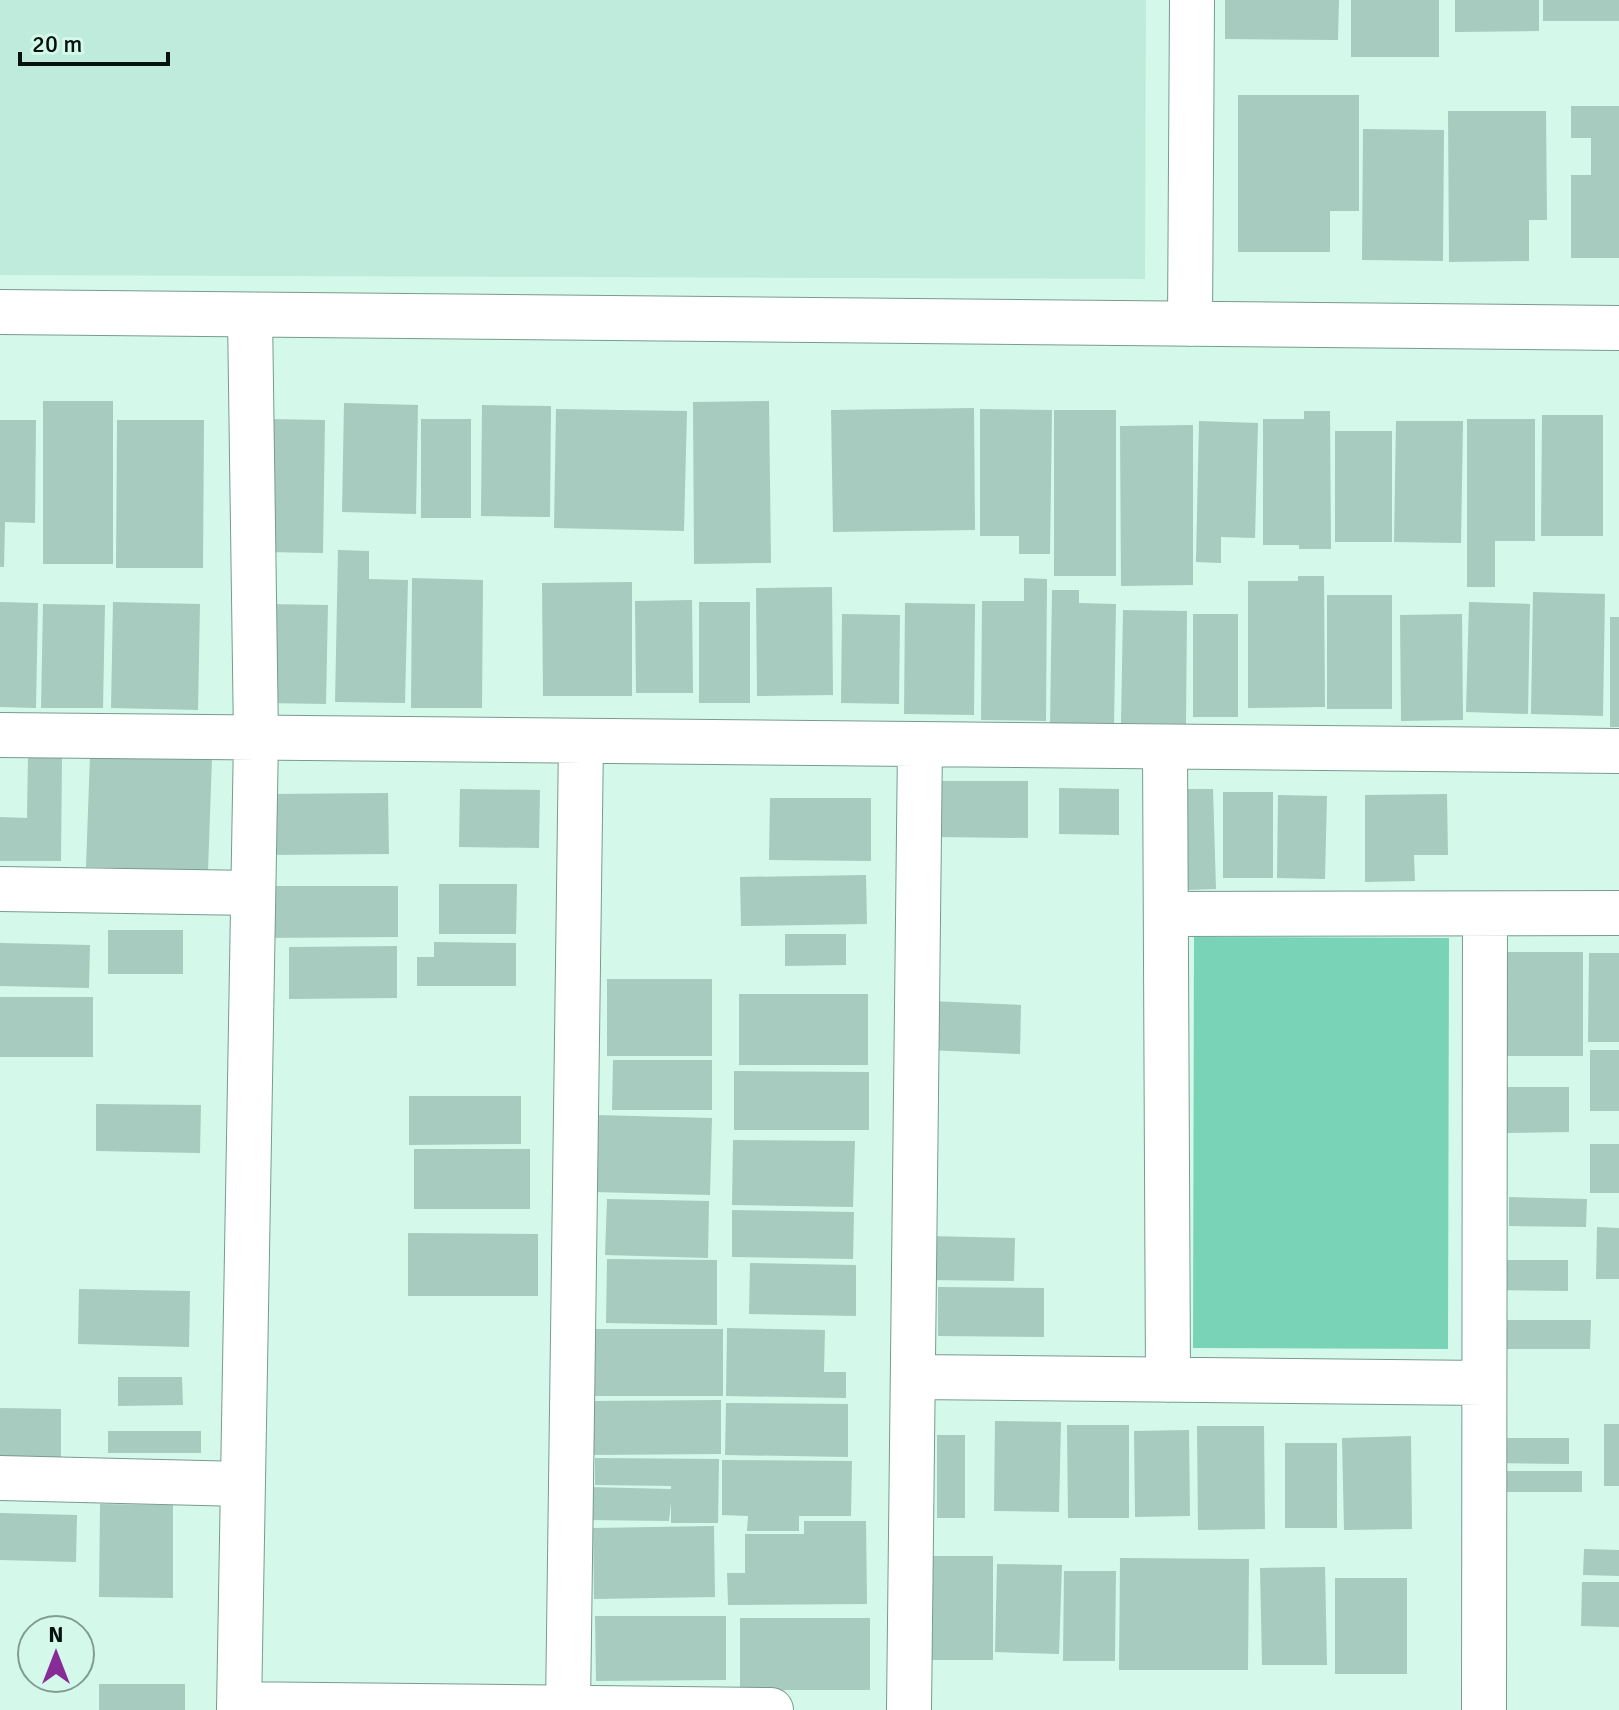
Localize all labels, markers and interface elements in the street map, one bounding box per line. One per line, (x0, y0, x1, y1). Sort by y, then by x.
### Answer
scale bar (20, 16, 168, 66)
text: 20 m (32, 29, 82, 59)
north arrow (16, 1614, 96, 1694)
text: N (48, 1621, 64, 1648)

